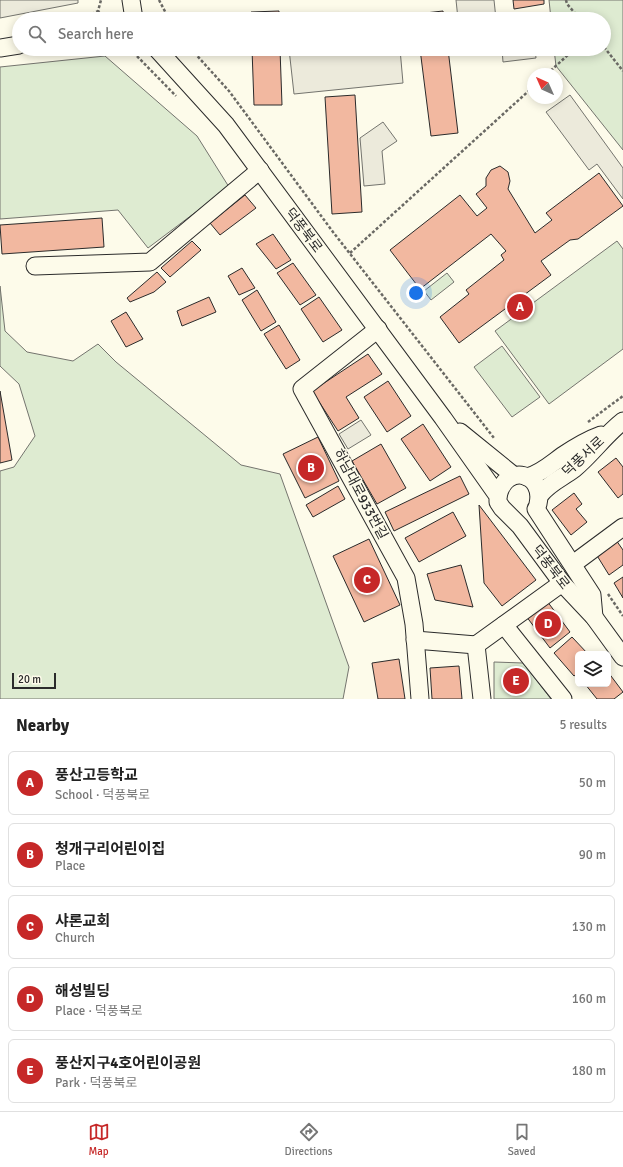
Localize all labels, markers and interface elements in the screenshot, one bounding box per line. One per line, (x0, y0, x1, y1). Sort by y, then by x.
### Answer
search box (12, 12, 611, 56)
icon: search (26, 23, 48, 45)
text: Search here (58, 25, 134, 43)
north arrow (527, 68, 563, 104)
street label: 덕풍북로 (281, 205, 326, 256)
your location (406, 283, 426, 303)
pin: A (507, 292, 533, 322)
street label: 덕풍서로 (559, 433, 608, 480)
street label: 하남대로933번길 (330, 446, 392, 542)
pin: B (298, 453, 324, 483)
street label: 덕풍북로 (528, 542, 573, 593)
pin: C (354, 565, 380, 595)
pin: D (535, 609, 561, 639)
map controls (575, 651, 611, 687)
button: layers (575, 651, 611, 687)
pin: E (503, 666, 529, 696)
scale bar (12, 671, 56, 690)
text: 20 m (18, 673, 41, 686)
text: Nearby (16, 715, 69, 736)
text: 5 results (559, 717, 607, 733)
text: 풍산고등학교 (55, 766, 138, 784)
text: A (26, 775, 34, 791)
text: 50 m (579, 775, 606, 791)
text: School · 덕풍북로 (55, 787, 150, 803)
text: 청개구리어린이집 (55, 840, 165, 858)
text: B (26, 847, 34, 863)
text: 90 m (579, 847, 606, 863)
text: Place (55, 858, 85, 874)
text: 샤론교회 (55, 912, 110, 930)
text: C (26, 919, 34, 935)
text: 130 m (572, 919, 606, 935)
text: Church (55, 930, 95, 946)
text: 해성빌딩 (55, 982, 110, 1000)
text: D (26, 991, 34, 1007)
text: 160 m (572, 991, 606, 1007)
text: Place · 덕풍북로 (55, 1003, 143, 1019)
text: 풍산지구4호어린이공원 (55, 1054, 201, 1072)
text: E (26, 1063, 34, 1079)
text: 180 m (572, 1063, 606, 1079)
text: Park · 덕풍북로 (55, 1075, 138, 1091)
tab: Map (88, 1121, 110, 1158)
tab: Directions (285, 1121, 333, 1158)
tab: Saved (508, 1121, 535, 1158)

